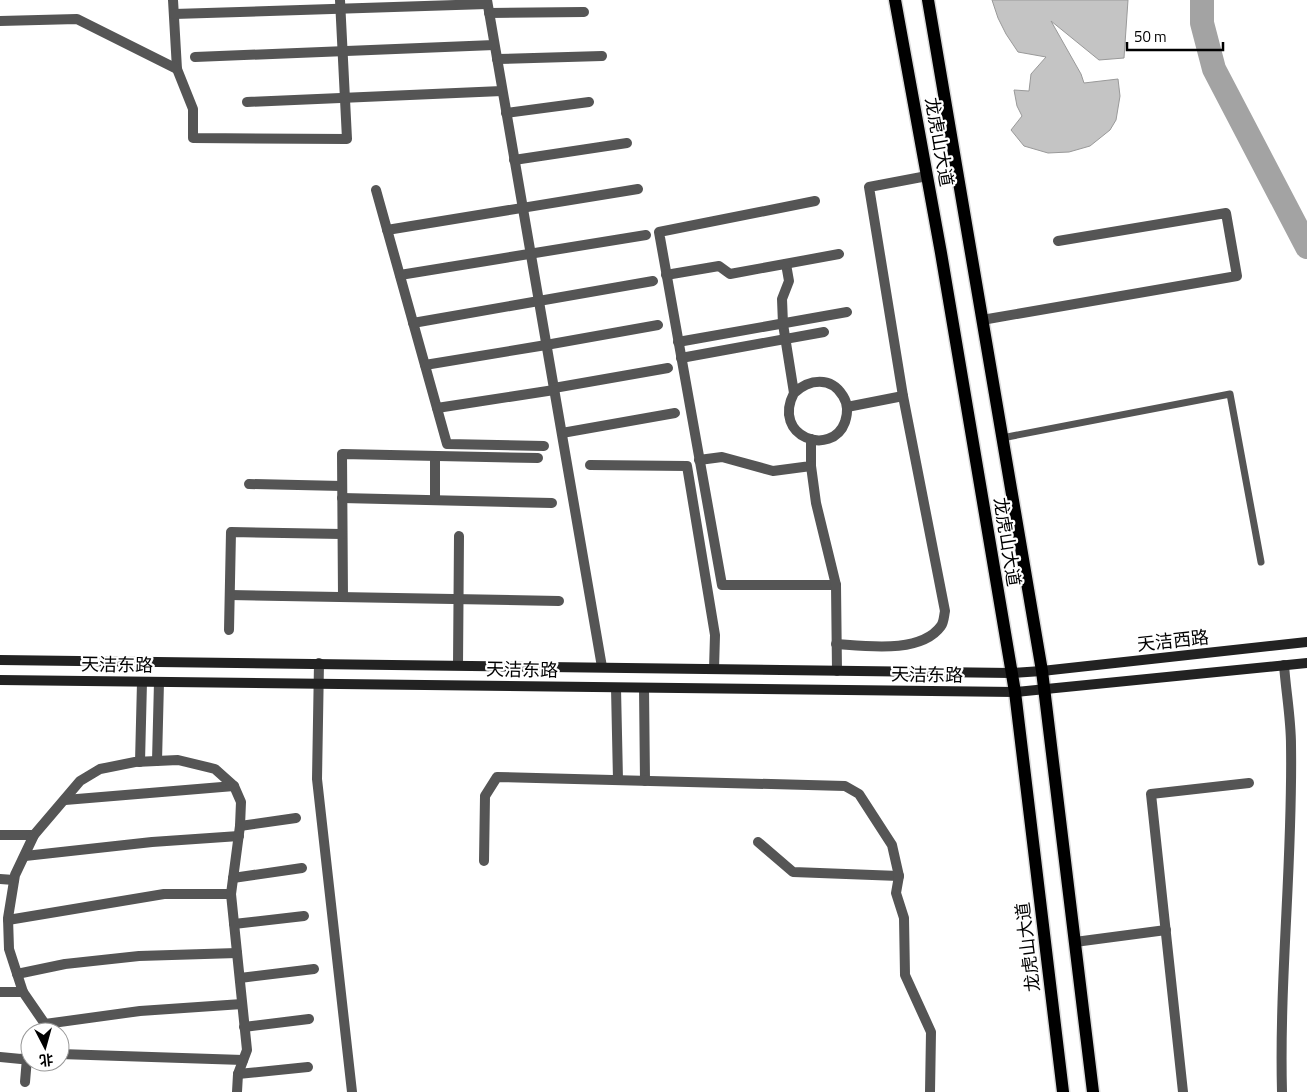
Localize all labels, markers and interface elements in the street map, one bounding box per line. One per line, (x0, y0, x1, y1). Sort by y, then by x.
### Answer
scale bar (1127, 20, 1223, 52)
text: 50 m (1134, 25, 1167, 48)
street label: 龙虎山大道 (918, 95, 961, 189)
street label: 龙虎山大道 (987, 495, 1028, 588)
street label: 天洁西路 (1136, 623, 1210, 658)
street label: 天洁东路 (81, 650, 153, 679)
street label: 天洁东路 (486, 655, 558, 684)
street label: 天洁东路 (891, 660, 963, 689)
street label: 龙虎山大道 (1009, 901, 1046, 993)
north arrow (20, 1022, 70, 1072)
text: 北 (38, 1049, 54, 1072)

